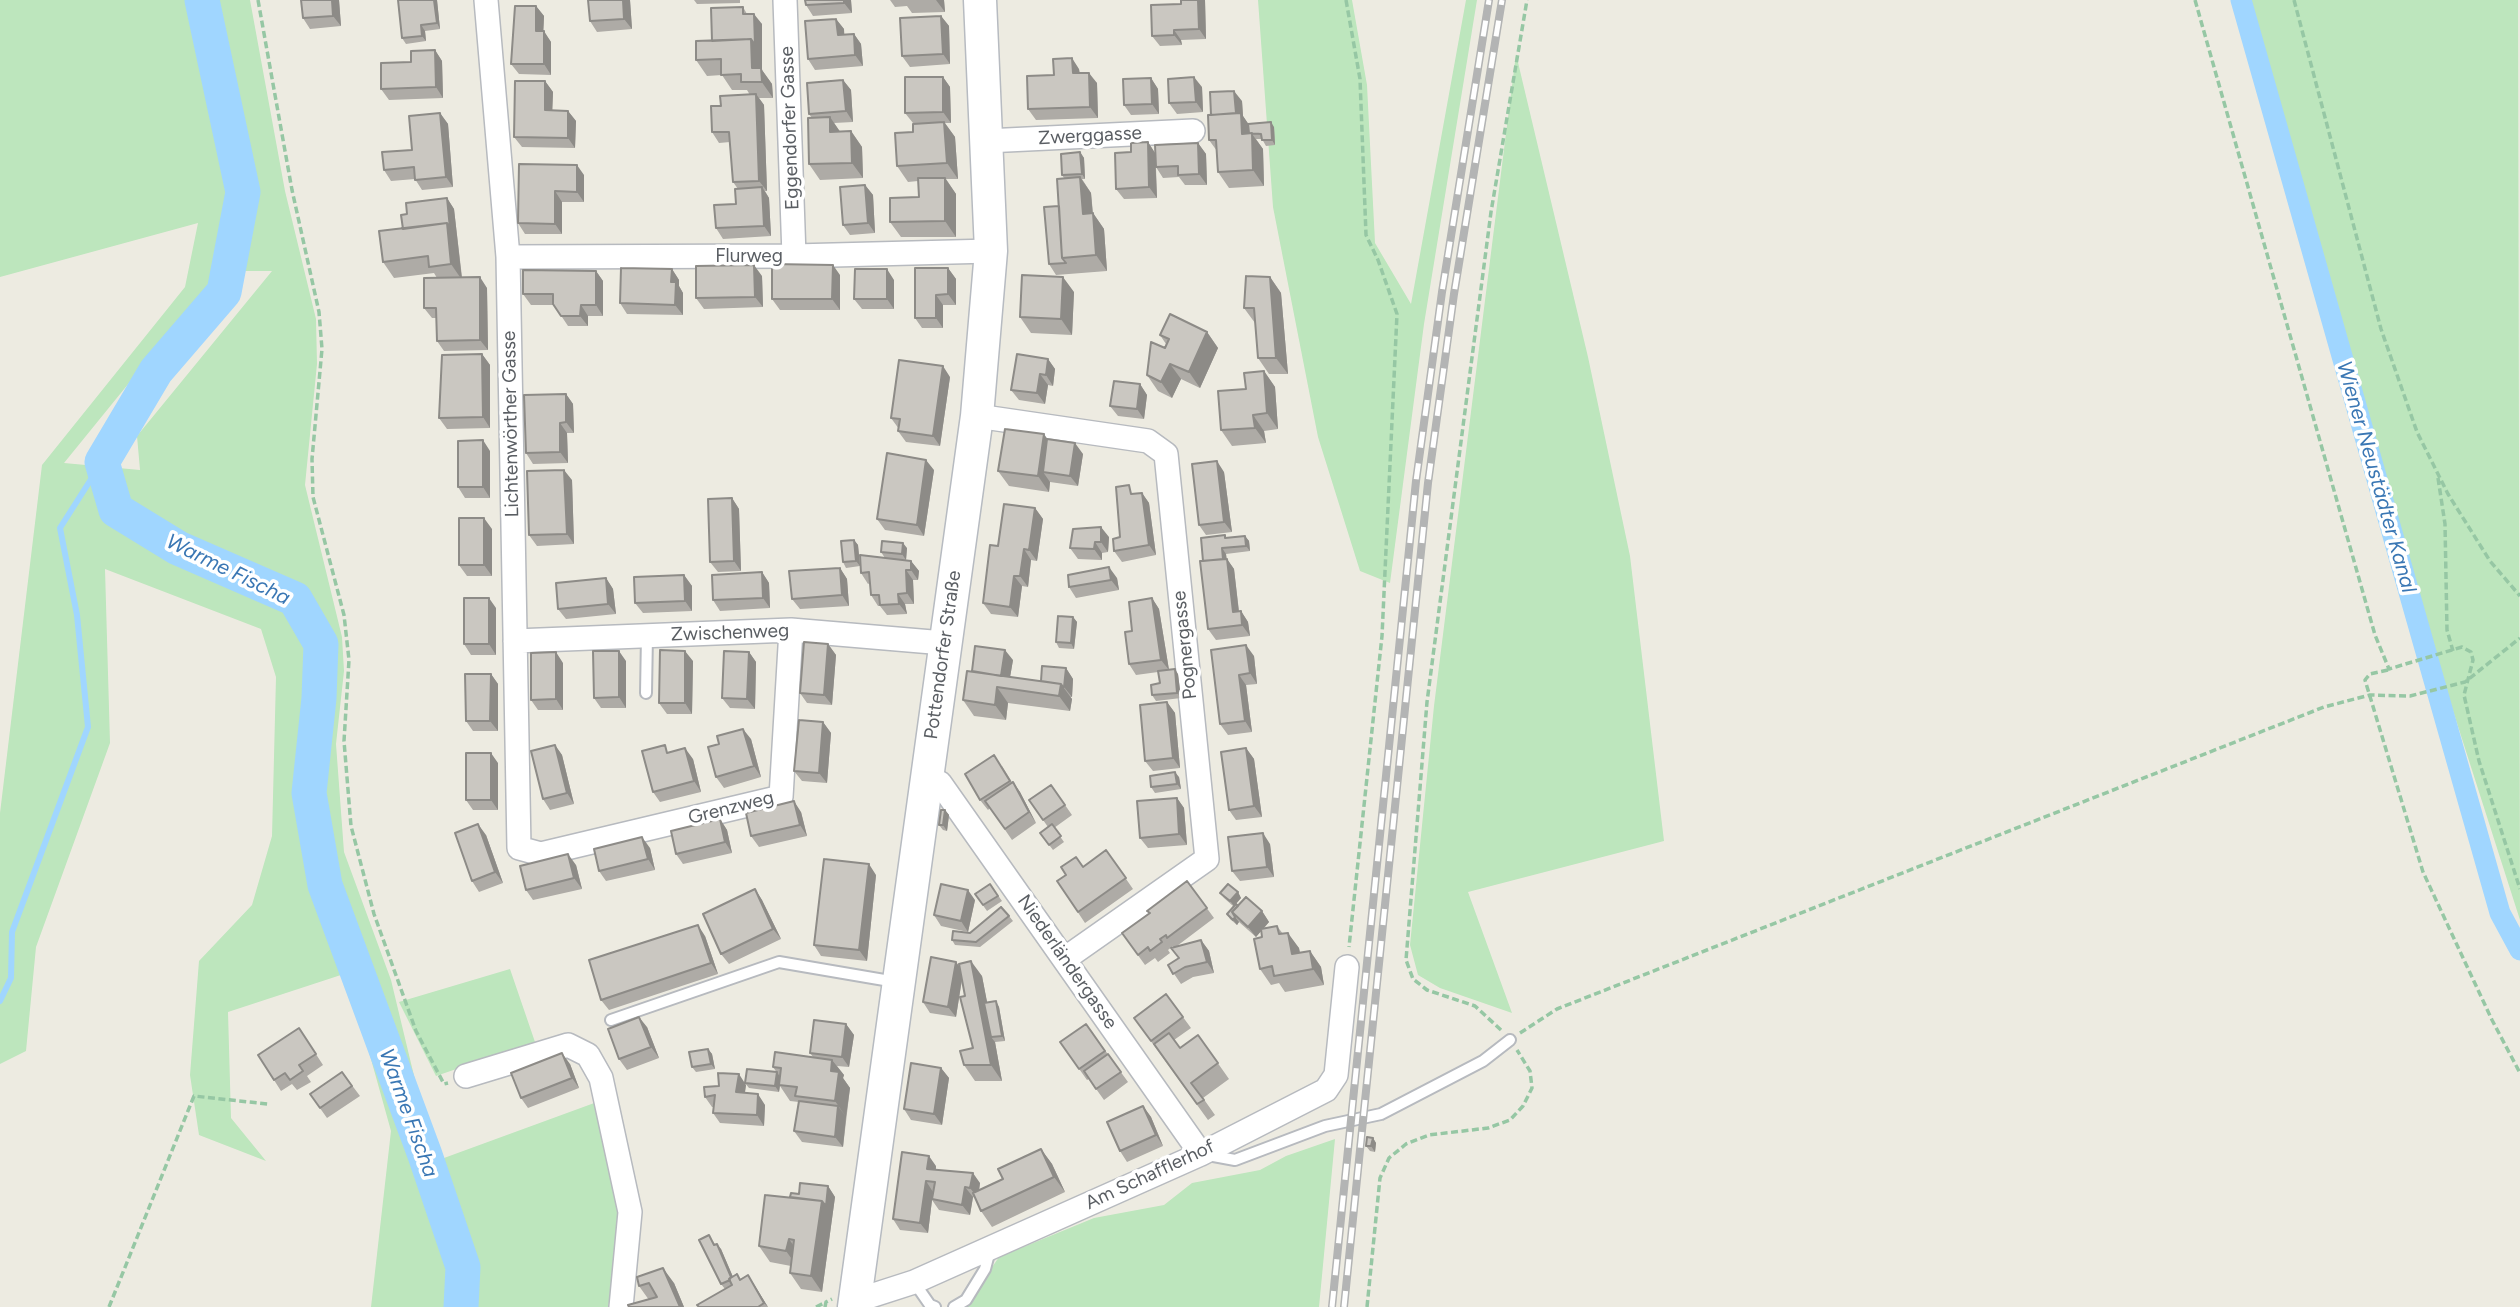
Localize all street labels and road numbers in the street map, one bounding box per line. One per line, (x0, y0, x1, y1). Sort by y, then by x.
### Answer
street label: Eggendorfer Gasse (776, 46, 804, 210)
street label: Zwerggasse (1038, 122, 1142, 150)
street label: Flurweg (715, 245, 783, 267)
street label: Lichtenwörther Gasse (498, 330, 524, 518)
street label: Pottendorfer Straße (920, 569, 966, 741)
street label: Pognergasse (1168, 589, 1202, 701)
street label: Zwischenweg (671, 620, 789, 646)
street label: Grenzweg (686, 786, 776, 830)
street label: Niederländergasse (1012, 890, 1122, 1034)
street label: Am Schafflerhof (1082, 1135, 1218, 1215)

